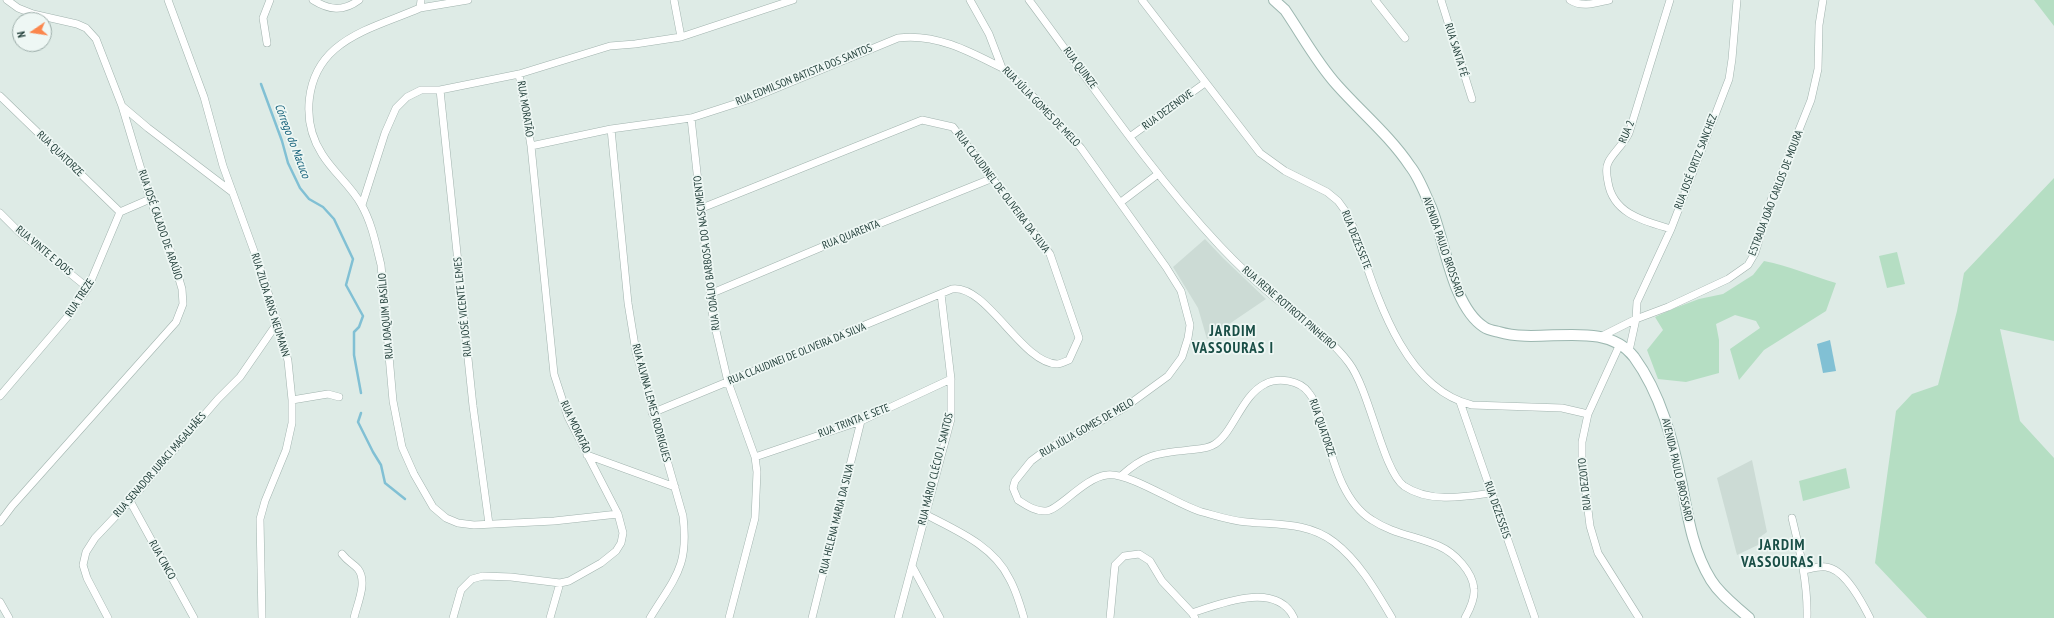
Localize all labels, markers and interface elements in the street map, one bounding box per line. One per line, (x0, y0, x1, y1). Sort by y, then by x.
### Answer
north arrow (12, 12, 52, 52)
street label: RUA SANTA FÉ (1442, 22, 1470, 78)
text: N (14, 30, 29, 39)
street label: RUA EDMILSON BATISTA DOS SANTOS (734, 42, 874, 108)
street label: RUA QUINZE (1060, 45, 1100, 91)
street label: RUA JÚLIA GOMES DE MELO (999, 64, 1083, 150)
street label: RUA MORATÃO (514, 80, 536, 138)
street label: RUA DEZENOVE (1140, 87, 1196, 133)
water label: Córrego do Macuco (271, 102, 313, 180)
street label: RUA JOSÉ ORTIZ SANCHEZ (1672, 113, 1720, 211)
street label: RUA 2 (1616, 119, 1638, 145)
street label: RUA QUATORZE (34, 128, 86, 180)
street label: RUA CLAUDINEL DE OLIVEIRA DA SILVA (952, 128, 1052, 256)
street label: ESTRADA JOÃO CARLOS DE MOURA (1746, 128, 1806, 258)
street label: RUA JOSÉ CALADO DE ARAÚJO (135, 168, 185, 282)
street label: RUA ODÁLIO BARBOSA DO NASCIMENTO (691, 175, 723, 331)
street label: AVENIDA PAULO BROSSARD (1420, 195, 1466, 299)
street label: RUA DEZESSETE (1338, 209, 1374, 271)
street label: RUA QUARENTA (820, 217, 882, 253)
street label: RUA VINTE E DOIS (13, 223, 75, 279)
street label: RUA ZILDA ARNS NEUMANN (248, 252, 292, 358)
street label: RUA JOSÉ VICENTE LEMES (451, 257, 475, 357)
street label: RUA IRENE ROTIROTI PINHEIRO (1239, 264, 1339, 352)
street label: RUA JOAQUIM BASÍLIO (376, 272, 396, 360)
street label: RUA TREZE (63, 276, 97, 320)
street label: RUA CLAUDINEI DE OLIVEIRA DA SILVA (726, 320, 868, 388)
district label: JARDIM VASSOURAS I (1192, 323, 1274, 358)
street label: RUA ALVINA LEMES RODRIGUES (629, 342, 673, 464)
street label: RUA JÚLIA GOMES DE MELO (1038, 396, 1136, 460)
street label: RUA QUATORZE (1306, 397, 1338, 459)
street label: RUA MORATÃO (557, 399, 593, 455)
street label: RUA TRINTA E SETE (817, 401, 891, 441)
street label: RUA SENADOR JURACI MAGALHÃES (111, 410, 209, 520)
street label: RUA MÁRIO CLÉCIO J. SANTOS (916, 411, 956, 527)
street label: AVENIDA PAULO BROSSARD (1659, 417, 1695, 523)
street label: RUA DEZOITO (1576, 457, 1594, 511)
street label: RUA HELENA MARIA DA SILVA (817, 462, 857, 576)
street label: RUA DEZESSEIS (1481, 479, 1513, 541)
district label: JARDIM VASSOURAS I (1741, 537, 1823, 572)
street label: RUA CINCO (146, 538, 178, 582)

